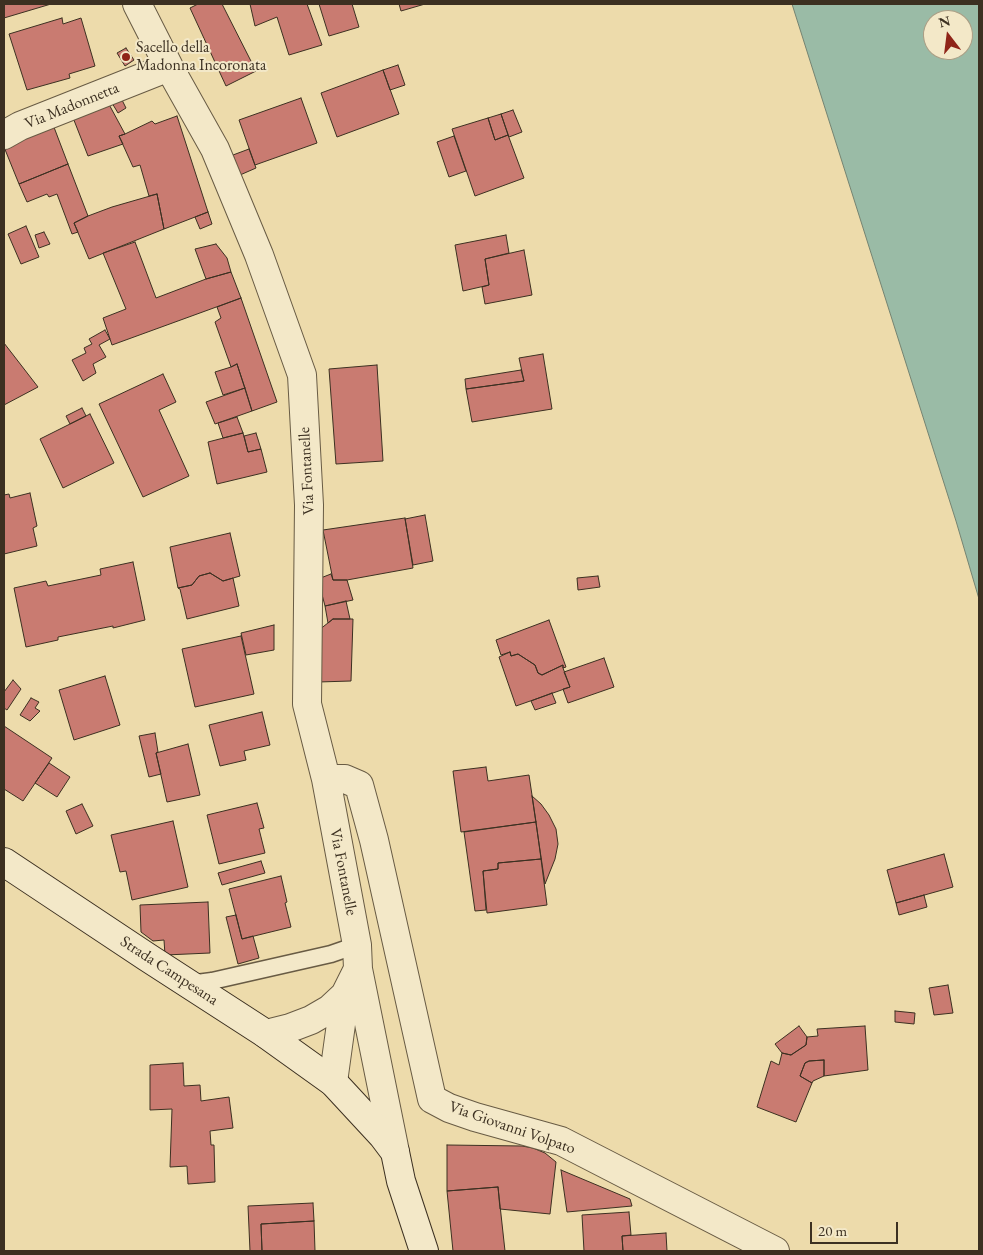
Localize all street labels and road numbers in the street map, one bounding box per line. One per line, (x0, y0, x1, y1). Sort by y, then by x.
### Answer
street label: Via Madonnetta (22, 78, 122, 134)
street label: Via Fontanelle (295, 427, 319, 515)
street label: Via Fontanelle (325, 827, 361, 917)
street label: Strada Campesana (116, 932, 222, 1010)
street label: Via Giovanni Volpato (446, 1097, 578, 1159)

